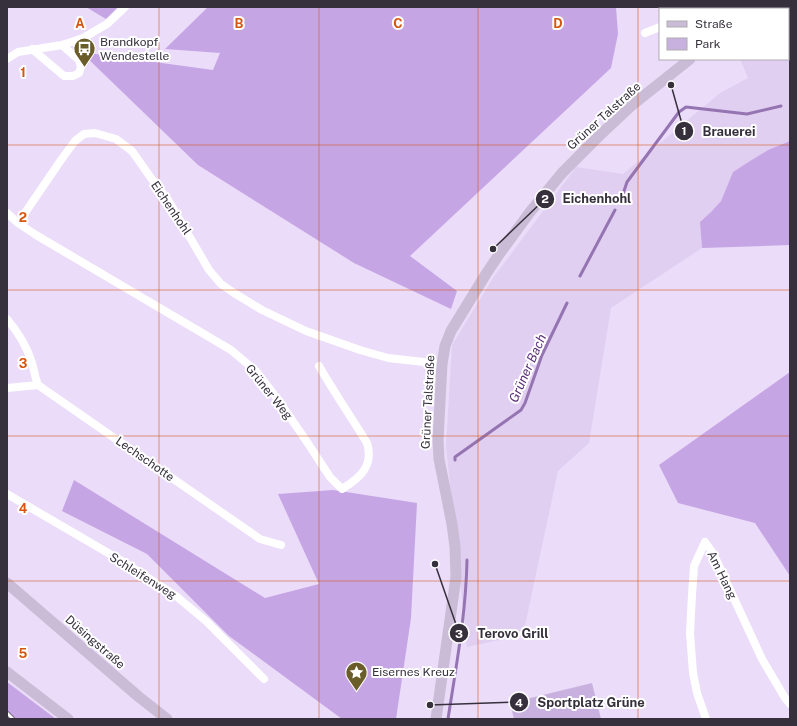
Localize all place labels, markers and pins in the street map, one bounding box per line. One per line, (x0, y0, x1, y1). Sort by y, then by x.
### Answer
place label: Brandkopf Wendestelle (100, 35, 170, 63)
bus stop icon: Brandkopf Wendestelle (72, 36, 98, 69)
callout: Brauerei (674, 118, 763, 143)
callout: Eichenhohl (535, 186, 640, 211)
callout: Terovo Grill (449, 621, 556, 646)
place icon: Eisernes Kreuz (343, 659, 369, 692)
place label: Eisernes Kreuz (372, 665, 455, 679)
callout: Sportplatz Grüne (509, 690, 653, 715)

